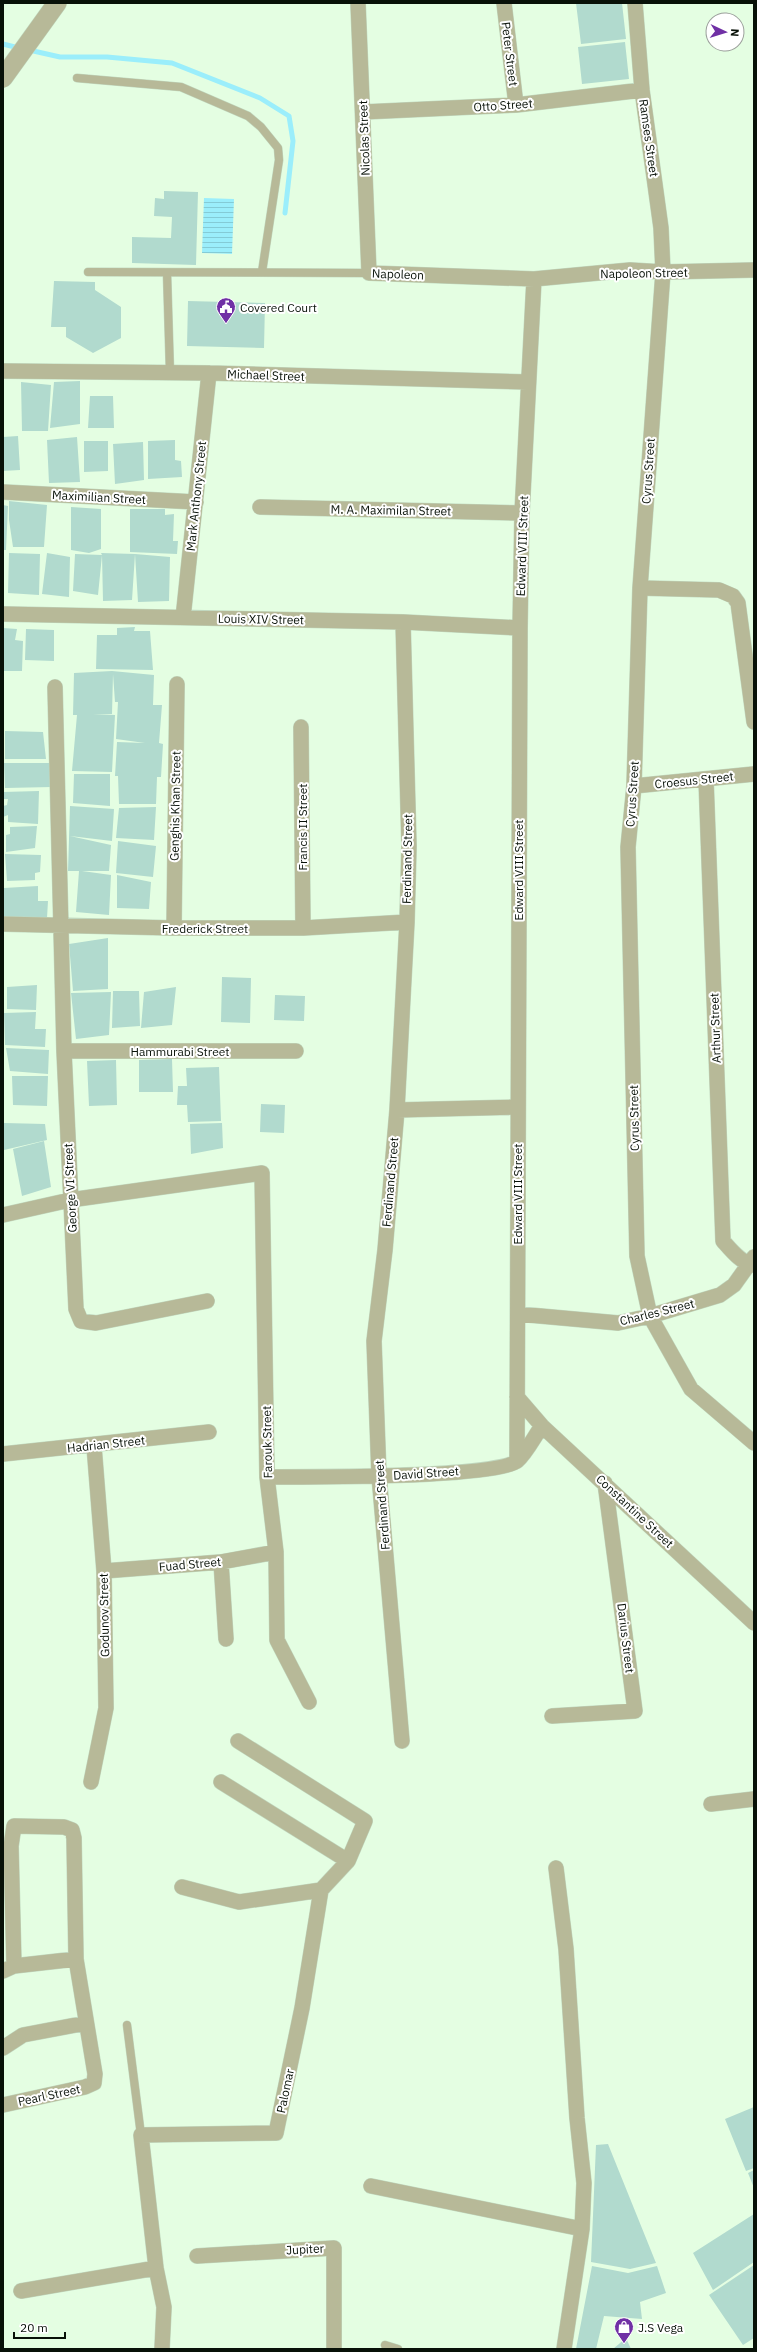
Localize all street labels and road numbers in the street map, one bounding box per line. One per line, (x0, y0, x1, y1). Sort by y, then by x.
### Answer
street label: Peter Street (499, 21, 521, 87)
street label: Otto Street (473, 95, 533, 115)
street label: Ramses Street (636, 98, 662, 178)
street label: Nicolas Street (355, 100, 373, 176)
street label: Napoleon Street (600, 265, 688, 281)
street label: Napoleon (372, 266, 424, 282)
street label: Michael Street (227, 366, 305, 384)
street label: Cyrus Street (638, 437, 658, 505)
street label: Mark Anthony Street (183, 440, 209, 552)
street label: Maximilian Street (52, 487, 146, 507)
street label: Edward VIII Street (513, 495, 531, 597)
street label: M. A. Maximilan Street (330, 501, 452, 519)
street label: Louis XIV Street (218, 611, 304, 627)
street label: Genghis Khan Street (167, 751, 183, 861)
street label: Cyrus Street (622, 760, 642, 828)
street label: Croesus Street (654, 768, 734, 792)
street label: Francis II Street (295, 783, 310, 871)
street label: Ferdinand Street (399, 814, 415, 904)
street label: Edward VIII Street (511, 820, 526, 920)
street label: Frederick Street (162, 921, 248, 936)
street label: Arthur Street (706, 993, 724, 1063)
street label: Hammurabi Street (130, 1044, 230, 1059)
street label: Cyrus Street (626, 1085, 642, 1151)
street label: Ferdinand Street (379, 1136, 401, 1228)
street label: George VI Street (60, 1143, 80, 1233)
street label: Edward VIII Street (510, 1144, 525, 1244)
street label: Charles Street (618, 1295, 696, 1329)
street label: Farouk Street (259, 1406, 275, 1478)
street label: Hadrian Street (66, 1432, 146, 1456)
street label: Ferdinand Street (371, 1460, 393, 1550)
street label: David Street (393, 1463, 459, 1483)
street label: Constantine Street (593, 1471, 677, 1551)
street label: Fuad Street (158, 1554, 222, 1574)
street label: Godunov Street (96, 1573, 112, 1657)
street label: Darius Street (614, 1602, 638, 1674)
street label: Palomar (273, 2067, 297, 2114)
street label: Pearl Street (16, 2081, 82, 2109)
street label: Jupiter (286, 2240, 325, 2257)

